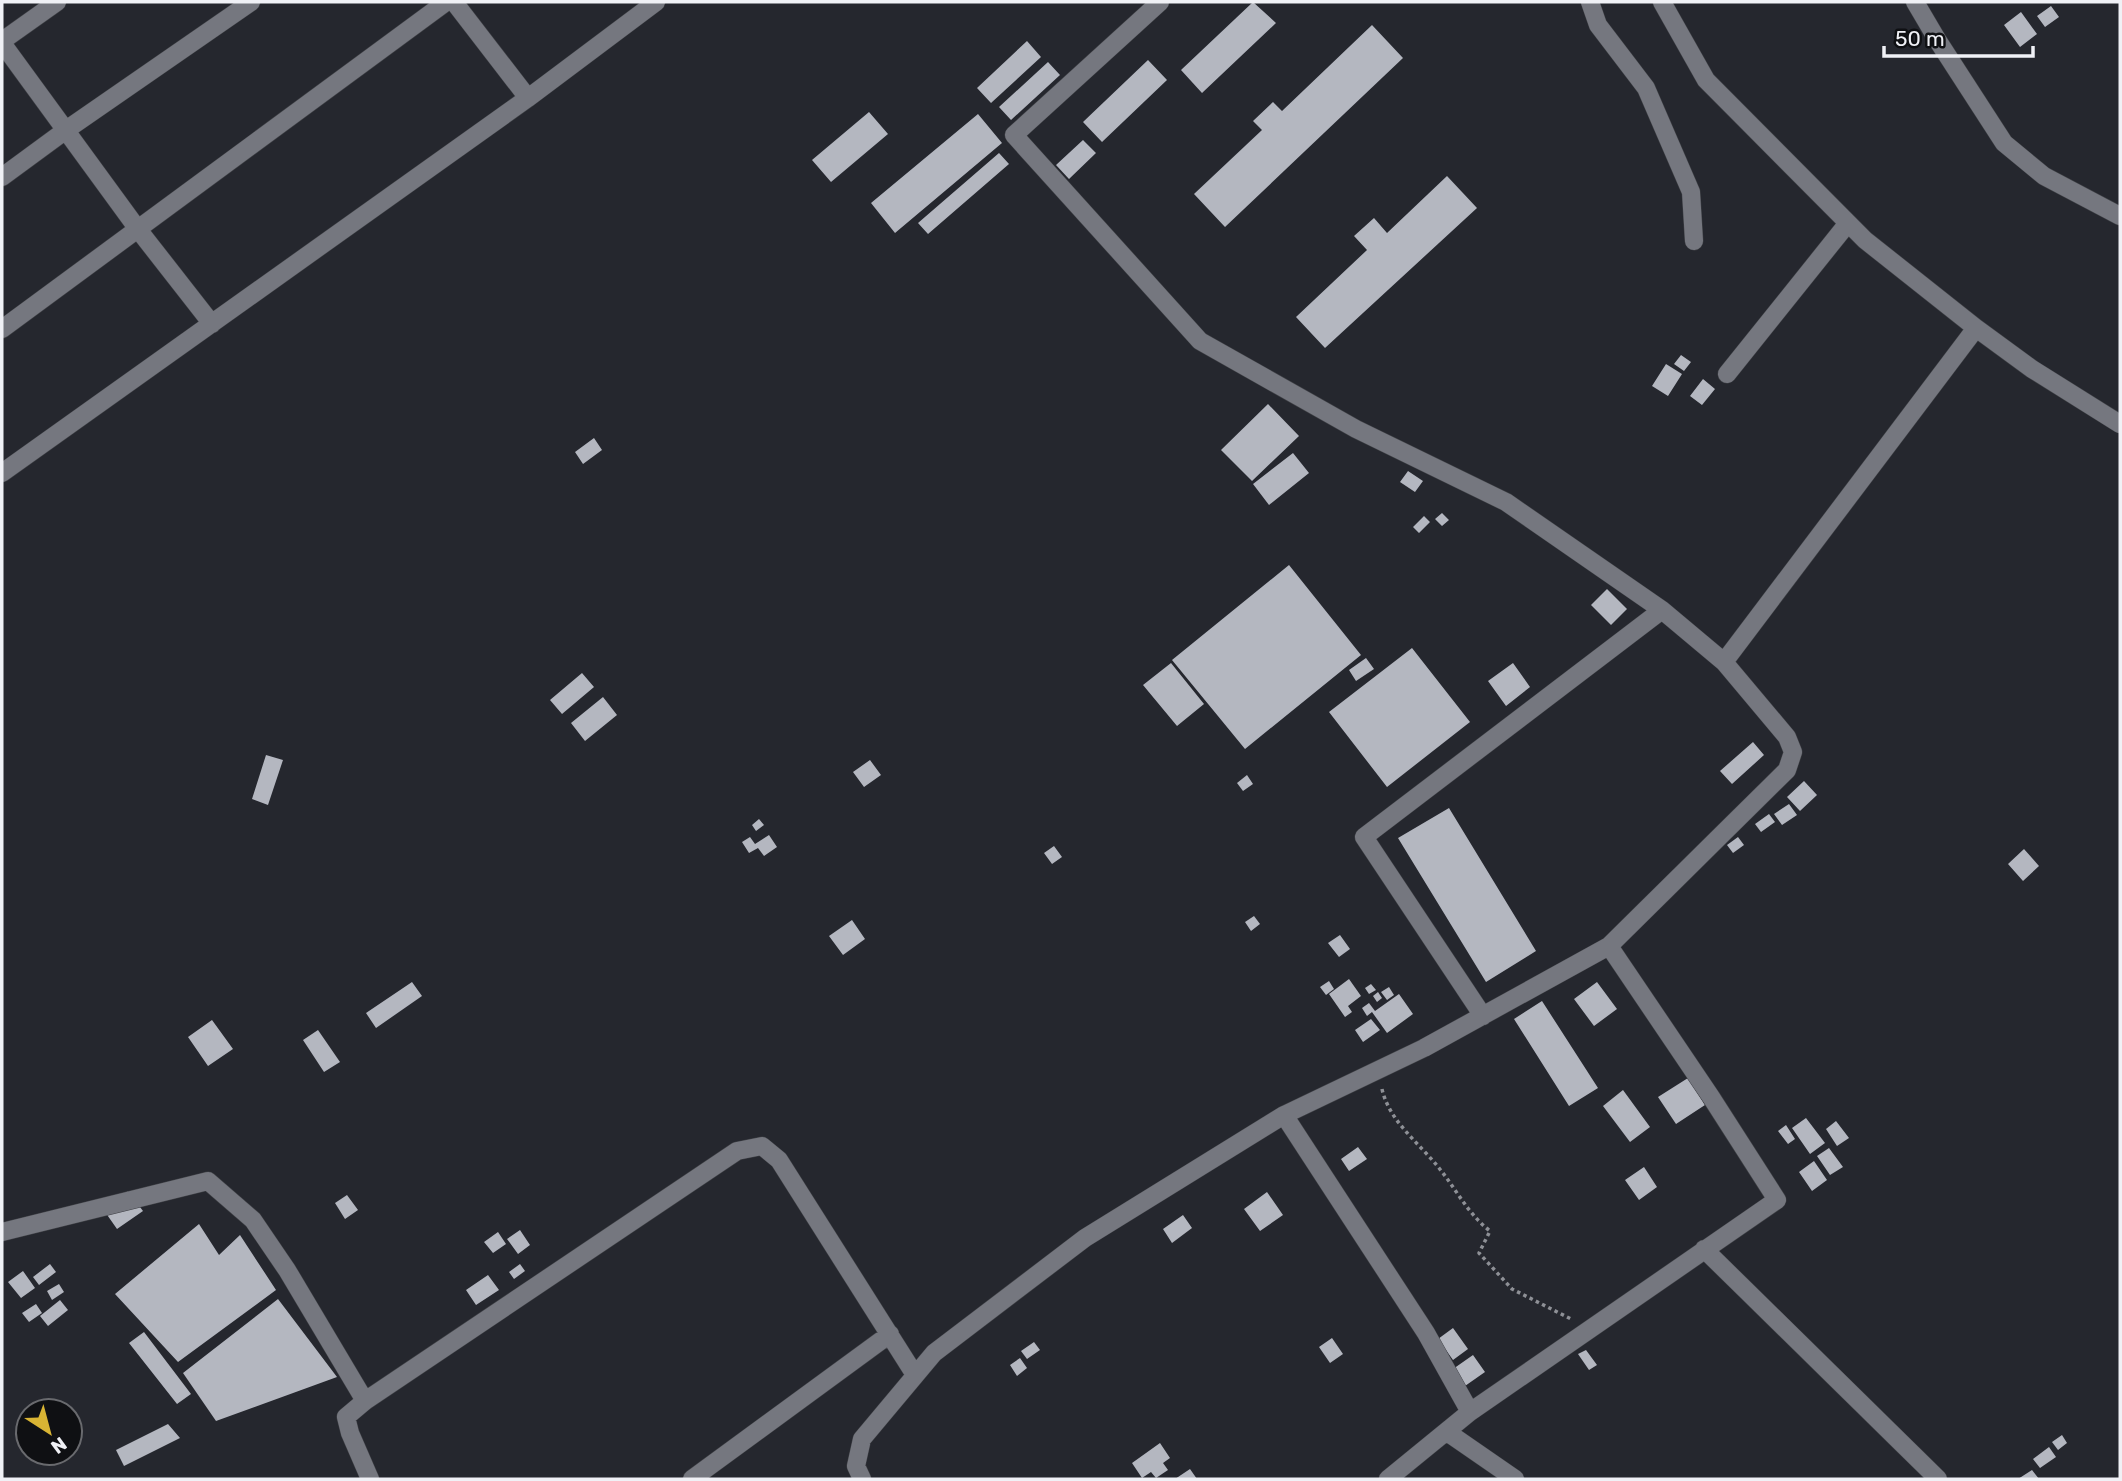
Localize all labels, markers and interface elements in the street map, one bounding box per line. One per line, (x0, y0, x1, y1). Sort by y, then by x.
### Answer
scale bar (1884, 14, 2033, 58)
text: 50 m (1895, 26, 1945, 51)
north arrow (14, 1397, 84, 1467)
text: N (46, 1432, 71, 1459)

